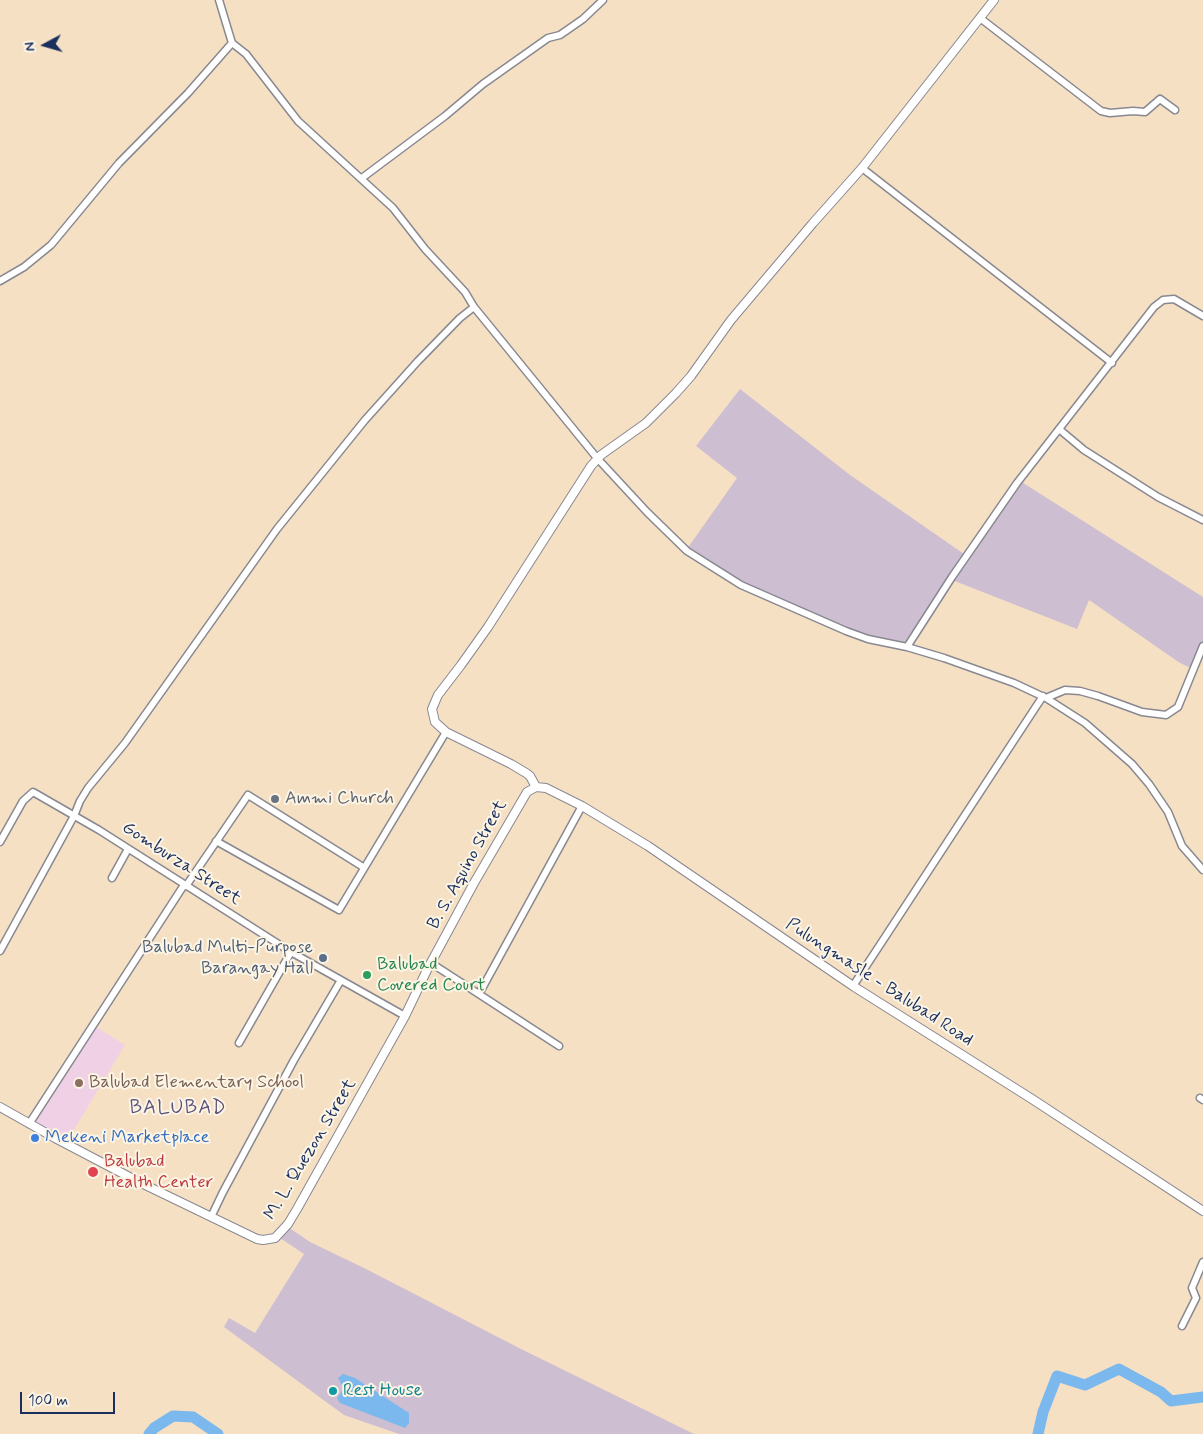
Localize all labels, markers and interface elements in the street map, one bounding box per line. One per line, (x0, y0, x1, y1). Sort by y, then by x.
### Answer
north arrow (20, 20, 70, 70)
text: N (21, 41, 40, 52)
place label: Ammi Church (285, 788, 394, 810)
marker: Ammi Church (269, 793, 281, 805)
street label: B. S. Aquino Street (424, 797, 512, 933)
street label: Gomburza Street (117, 817, 245, 911)
street label: Pulungmasle - Balubad Road (781, 914, 977, 1052)
place label: Balubad Multi-Purpose Barangay Hall (142, 937, 313, 980)
marker: Balubad Multi-Purpose Barangay Hall (317, 952, 329, 964)
place label: Balubad Covered Court (377, 954, 486, 996)
marker: Balubad Covered Court (361, 969, 373, 981)
place label: Balubad Elementary School (89, 1072, 304, 1094)
street label: M. L. Quezon Street (260, 1076, 362, 1224)
marker: Balubad Elementary School (73, 1077, 85, 1089)
district label: BALUBAD (129, 1097, 227, 1121)
place label: Mekeni Marketplace (45, 1127, 209, 1149)
marker: Mekeni Marketplace (29, 1132, 41, 1144)
place label: Balubad Health Center (104, 1151, 213, 1194)
marker: Balubad Health Center (86, 1165, 100, 1179)
place label: Rest House (343, 1380, 422, 1402)
scale bar (22, 1382, 118, 1414)
marker: Rest House (327, 1385, 339, 1397)
text: 100 m (28, 1391, 68, 1411)

